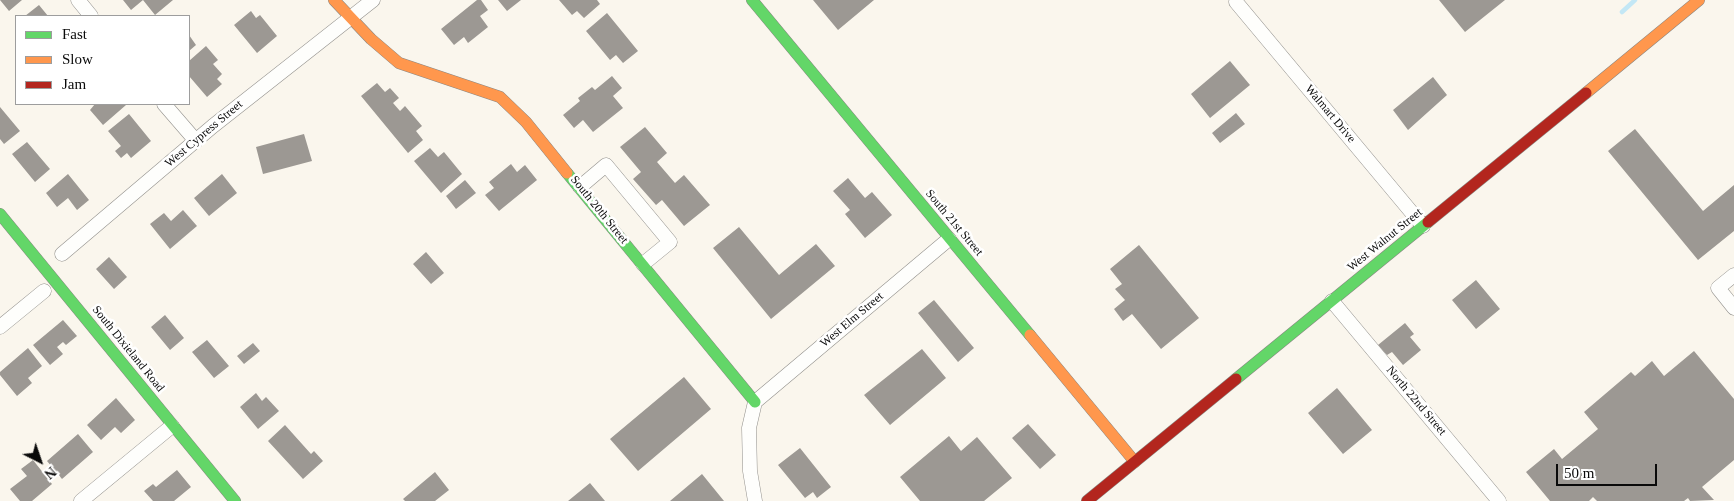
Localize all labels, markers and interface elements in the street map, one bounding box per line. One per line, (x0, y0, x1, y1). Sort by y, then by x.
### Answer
legend (15, 15, 190, 105)
text: Fast (62, 26, 87, 42)
text: Slow (62, 51, 93, 67)
text: Jam (62, 76, 86, 92)
street label: Walmart Drive (1302, 82, 1358, 146)
street label: West Cypress Street (162, 98, 246, 170)
street label: South 20th Street (567, 173, 631, 247)
street label: South 21st Street (922, 187, 986, 259)
street label: West Walnut Street (1345, 205, 1425, 275)
street label: West Elm Street (818, 290, 886, 350)
street label: South Dixieland Road (89, 303, 167, 395)
street label: North 22nd Street (1383, 363, 1449, 439)
north arrow (15, 436, 65, 486)
scale bar (1559, 454, 1660, 486)
text: N (41, 464, 59, 482)
text: 50 m (1564, 465, 1594, 481)

